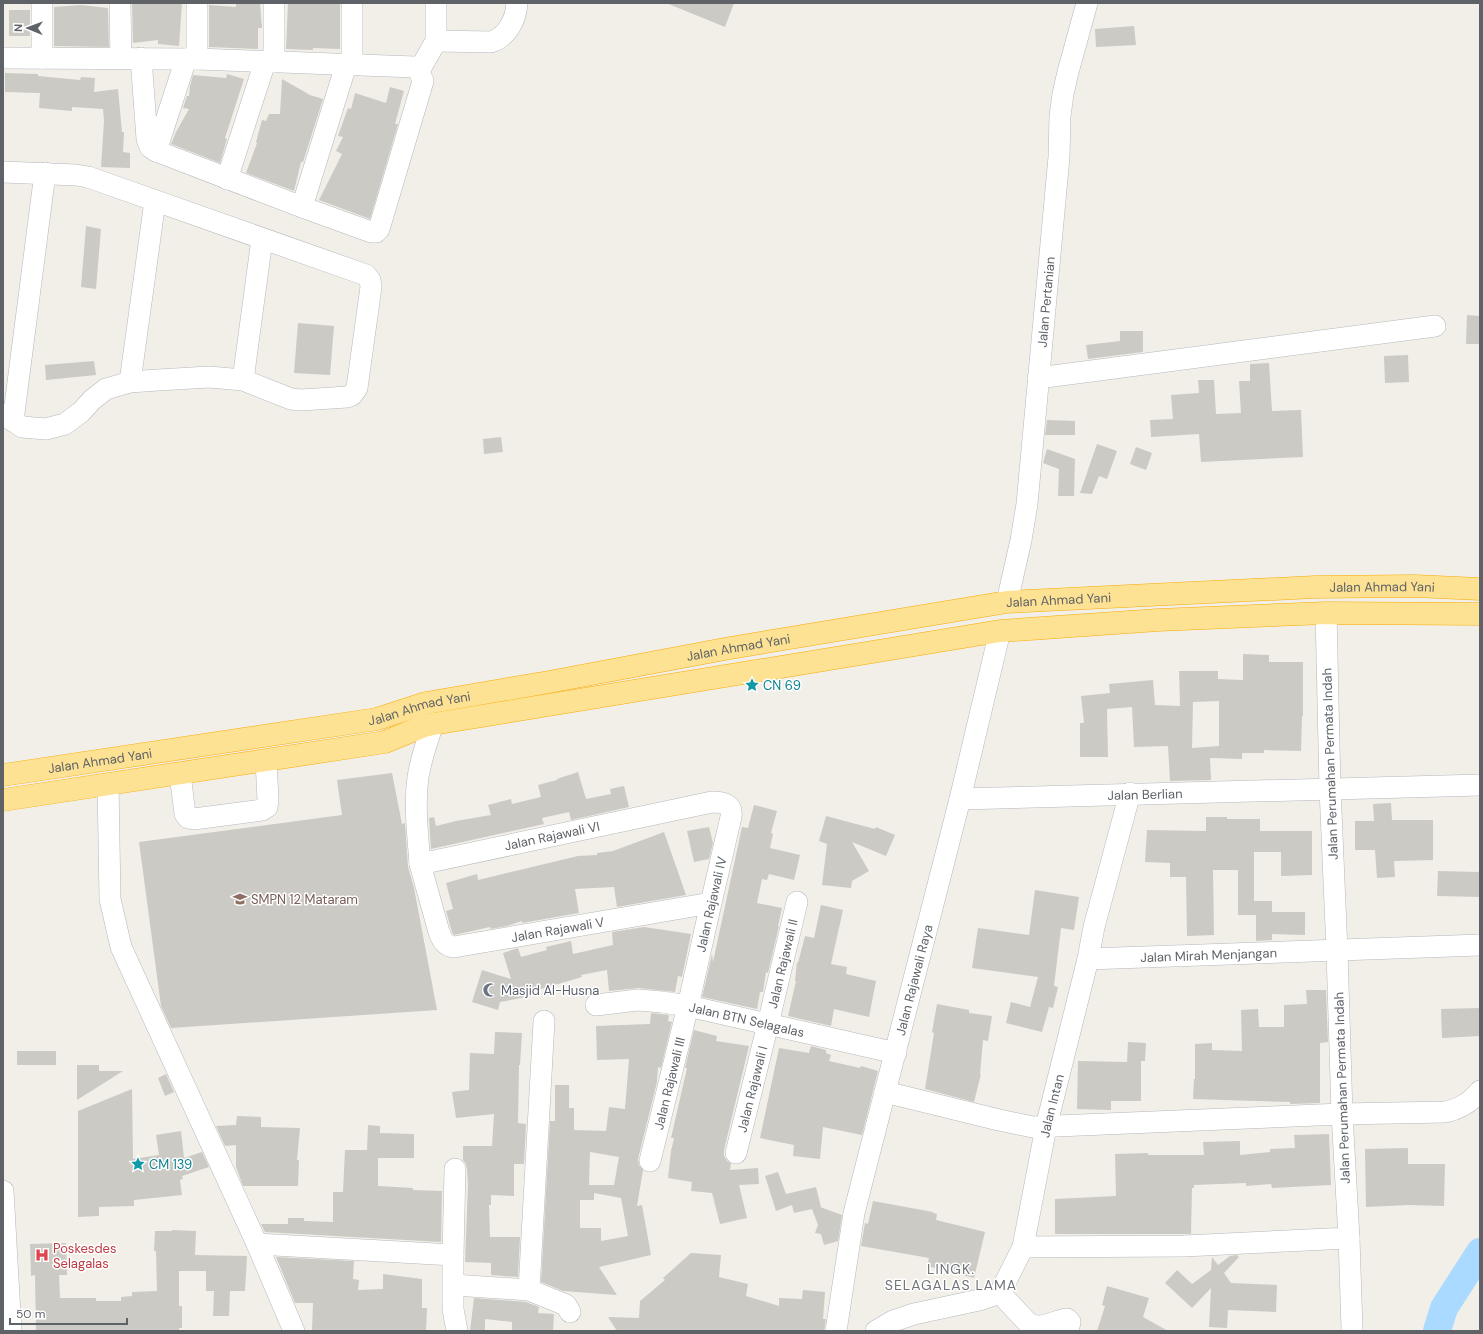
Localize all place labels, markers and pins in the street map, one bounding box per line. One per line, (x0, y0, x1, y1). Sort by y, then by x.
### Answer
place icon: CN 69 (744, 677, 760, 693)
place label: CN 69 (763, 677, 801, 694)
school or university icon: SMPN 12 Mataram (232, 891, 248, 907)
place label: SMPN 12 Mataram (251, 891, 358, 908)
mosque icon: Masjid Al-Husna (482, 982, 498, 998)
place label: Masjid Al-Husna (501, 982, 599, 999)
place icon: CM 139 (130, 1156, 146, 1172)
place label: CM 139 (149, 1156, 192, 1173)
place label: Poskesdes Selagalas (53, 1240, 116, 1272)
hospital icon: Poskesdes Selagalas (34, 1247, 50, 1263)

